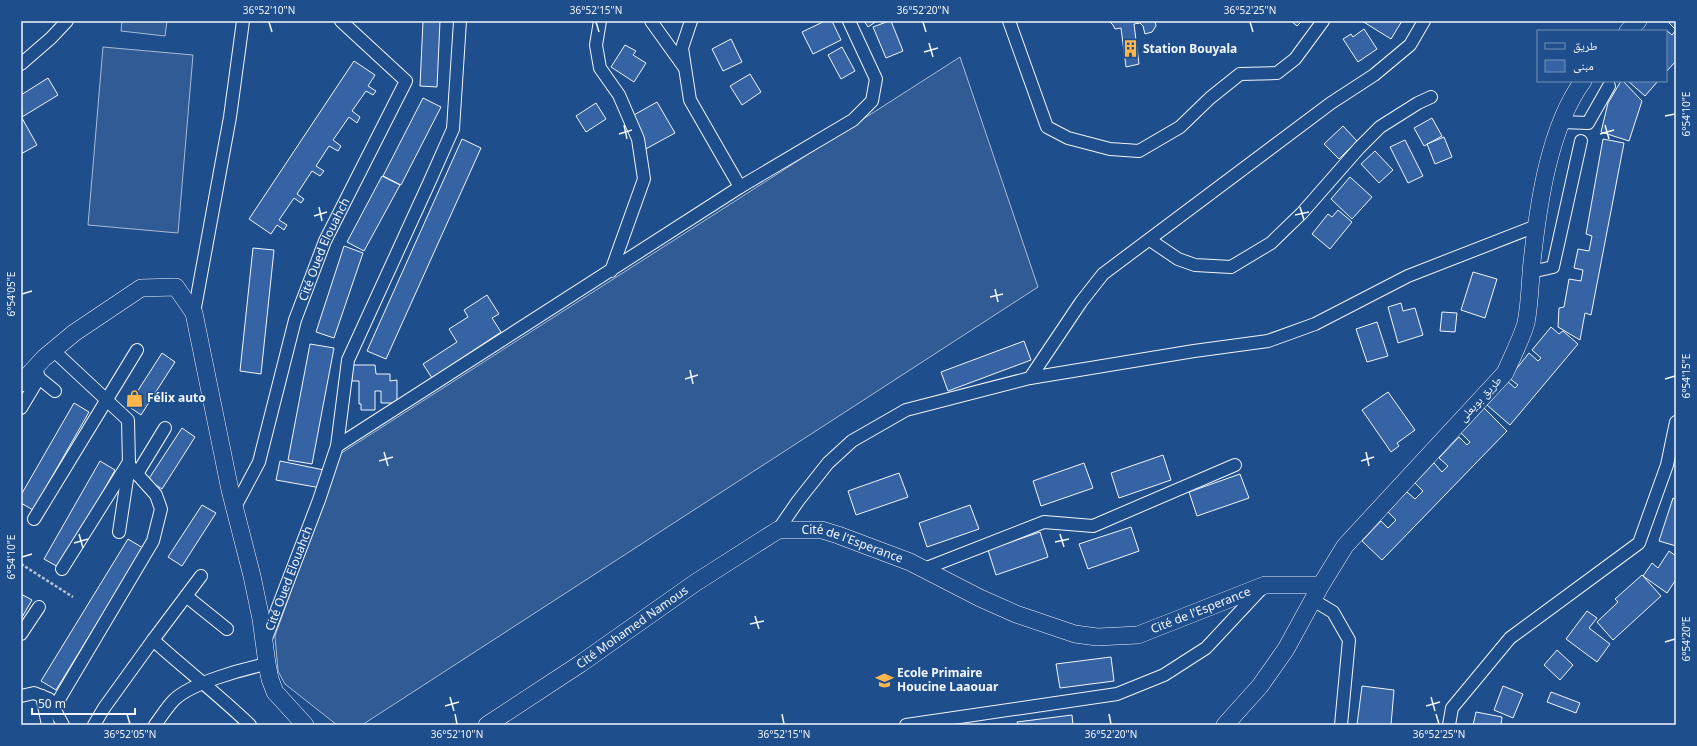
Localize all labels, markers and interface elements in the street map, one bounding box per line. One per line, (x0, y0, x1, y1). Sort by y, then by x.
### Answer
text: 36°52'10"N (243, 3, 295, 17)
text: 36°52'15"N (570, 3, 622, 17)
text: 36°52'20"N (897, 3, 949, 17)
text: 36°52'25"N (1224, 3, 1276, 17)
legend (1537, 30, 1667, 82)
text: طريق (1573, 37, 1598, 54)
building icon: Station Bouyala (1120, 39, 1140, 59)
place label: Station Bouyala (1143, 40, 1237, 57)
text: مبنى (1573, 57, 1594, 74)
text: 6°54'10"E (1679, 92, 1693, 136)
street label: Cité Oued Elouahch (294, 195, 353, 303)
text: 6°54'05"E (4, 272, 18, 316)
text: 6°54'15"E (1679, 354, 1693, 398)
street label: طريق بويعلى (1454, 372, 1505, 425)
shop icon: Félix auto (124, 388, 144, 408)
place label: Félix auto (147, 389, 206, 406)
street label: Cité de l'Esperance (802, 521, 906, 567)
street label: Cité Oued Elouahch (261, 523, 316, 633)
text: 6°54'10"E (4, 535, 18, 579)
street label: Cité Mohamed Namous (572, 581, 691, 672)
street label: Cité de l'Esperance (1148, 582, 1253, 637)
text: 6°54'20"E (1679, 617, 1693, 661)
place label: Ecole Primaire Houcine Laaouar (897, 664, 999, 695)
school or university icon: Ecole Primaire Houcine Laaouar (874, 670, 894, 690)
scale bar (32, 690, 135, 716)
text: 50 m (38, 695, 66, 712)
text: 36°52'05"N (104, 727, 156, 741)
text: 36°52'10"N (431, 727, 483, 741)
text: 36°52'15"N (758, 727, 810, 741)
text: 36°52'20"N (1085, 727, 1137, 741)
text: 36°52'25"N (1413, 727, 1465, 741)

